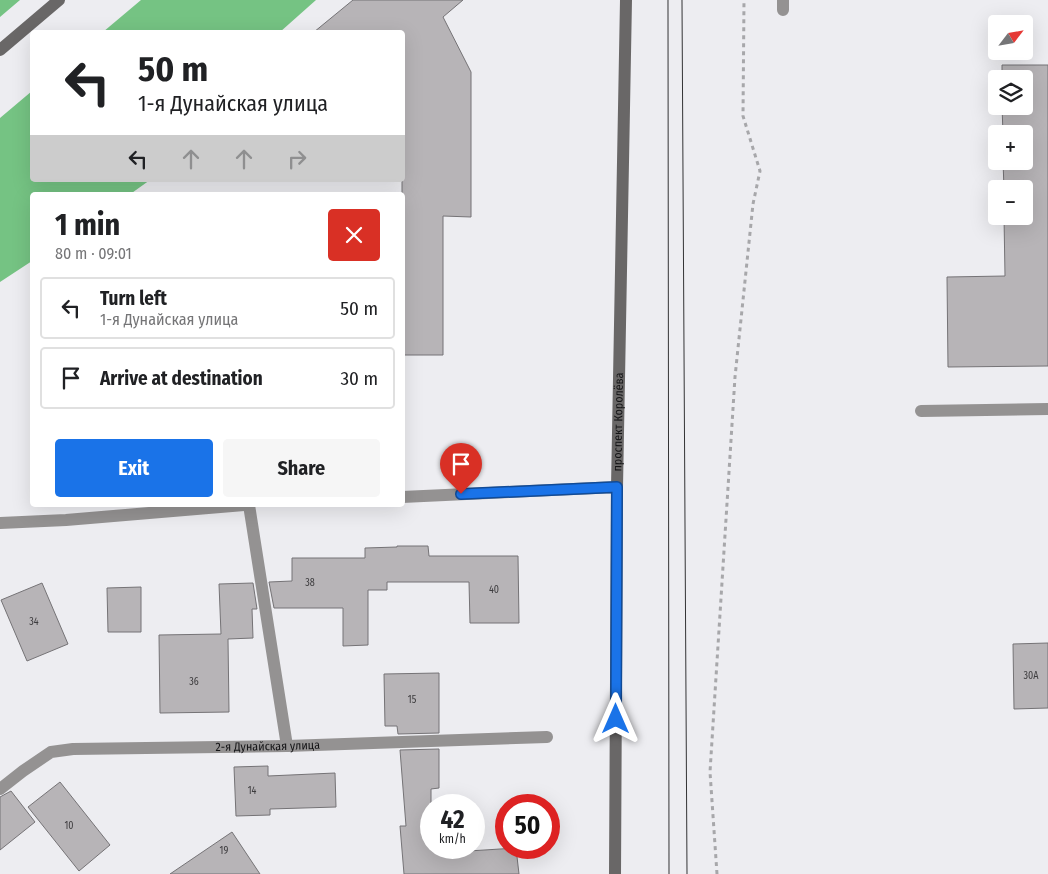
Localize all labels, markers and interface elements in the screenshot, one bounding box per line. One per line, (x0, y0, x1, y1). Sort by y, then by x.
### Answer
north arrow (988, 15, 1032, 60)
map controls (988, 15, 1033, 225)
text: 50 m (138, 48, 208, 90)
icon: left (55, 50, 120, 115)
button: layers (988, 70, 1033, 115)
text: 1-я Дунайская улица (138, 90, 328, 117)
button: + (988, 125, 1033, 170)
icon: left (124, 145, 152, 173)
icon: ahead (177, 145, 205, 173)
icon: ahead (230, 145, 258, 173)
icon: right (283, 145, 311, 173)
button: − (988, 180, 1033, 225)
text: 1 min (55, 207, 120, 243)
button: close (328, 209, 380, 261)
text: 80 m · 09:01 (55, 244, 132, 263)
text: Turn left (100, 287, 167, 310)
icon: left (57, 294, 85, 322)
text: 50 m (340, 297, 378, 320)
text: 1-я Дунайская улица (100, 310, 238, 329)
icon: arrive (57, 364, 85, 392)
text: Arrive at destination (100, 367, 263, 390)
text: 30 m (340, 367, 378, 390)
street label: проспект Королёва (610, 372, 626, 472)
button: Exit (55, 439, 213, 497)
button: Share (223, 439, 380, 497)
pin (440, 443, 482, 494)
icon: arrive (447, 450, 475, 478)
house number: 38 (305, 577, 315, 589)
house number: 40 (489, 584, 499, 596)
house number: 34 (29, 616, 39, 628)
house number: 30А (1024, 670, 1039, 682)
house number: 36 (189, 676, 199, 688)
position arrow (589, 692, 641, 744)
house number: 15 (408, 694, 417, 706)
street label: 2-я Дунайская улица (215, 738, 320, 754)
house number: 14 (248, 785, 257, 797)
speed limit sign: 50 (495, 794, 560, 859)
text: 42 (440, 805, 465, 835)
house number: 10 (64, 820, 74, 832)
text: km/h (439, 832, 466, 846)
house number: 19 (220, 845, 229, 857)

